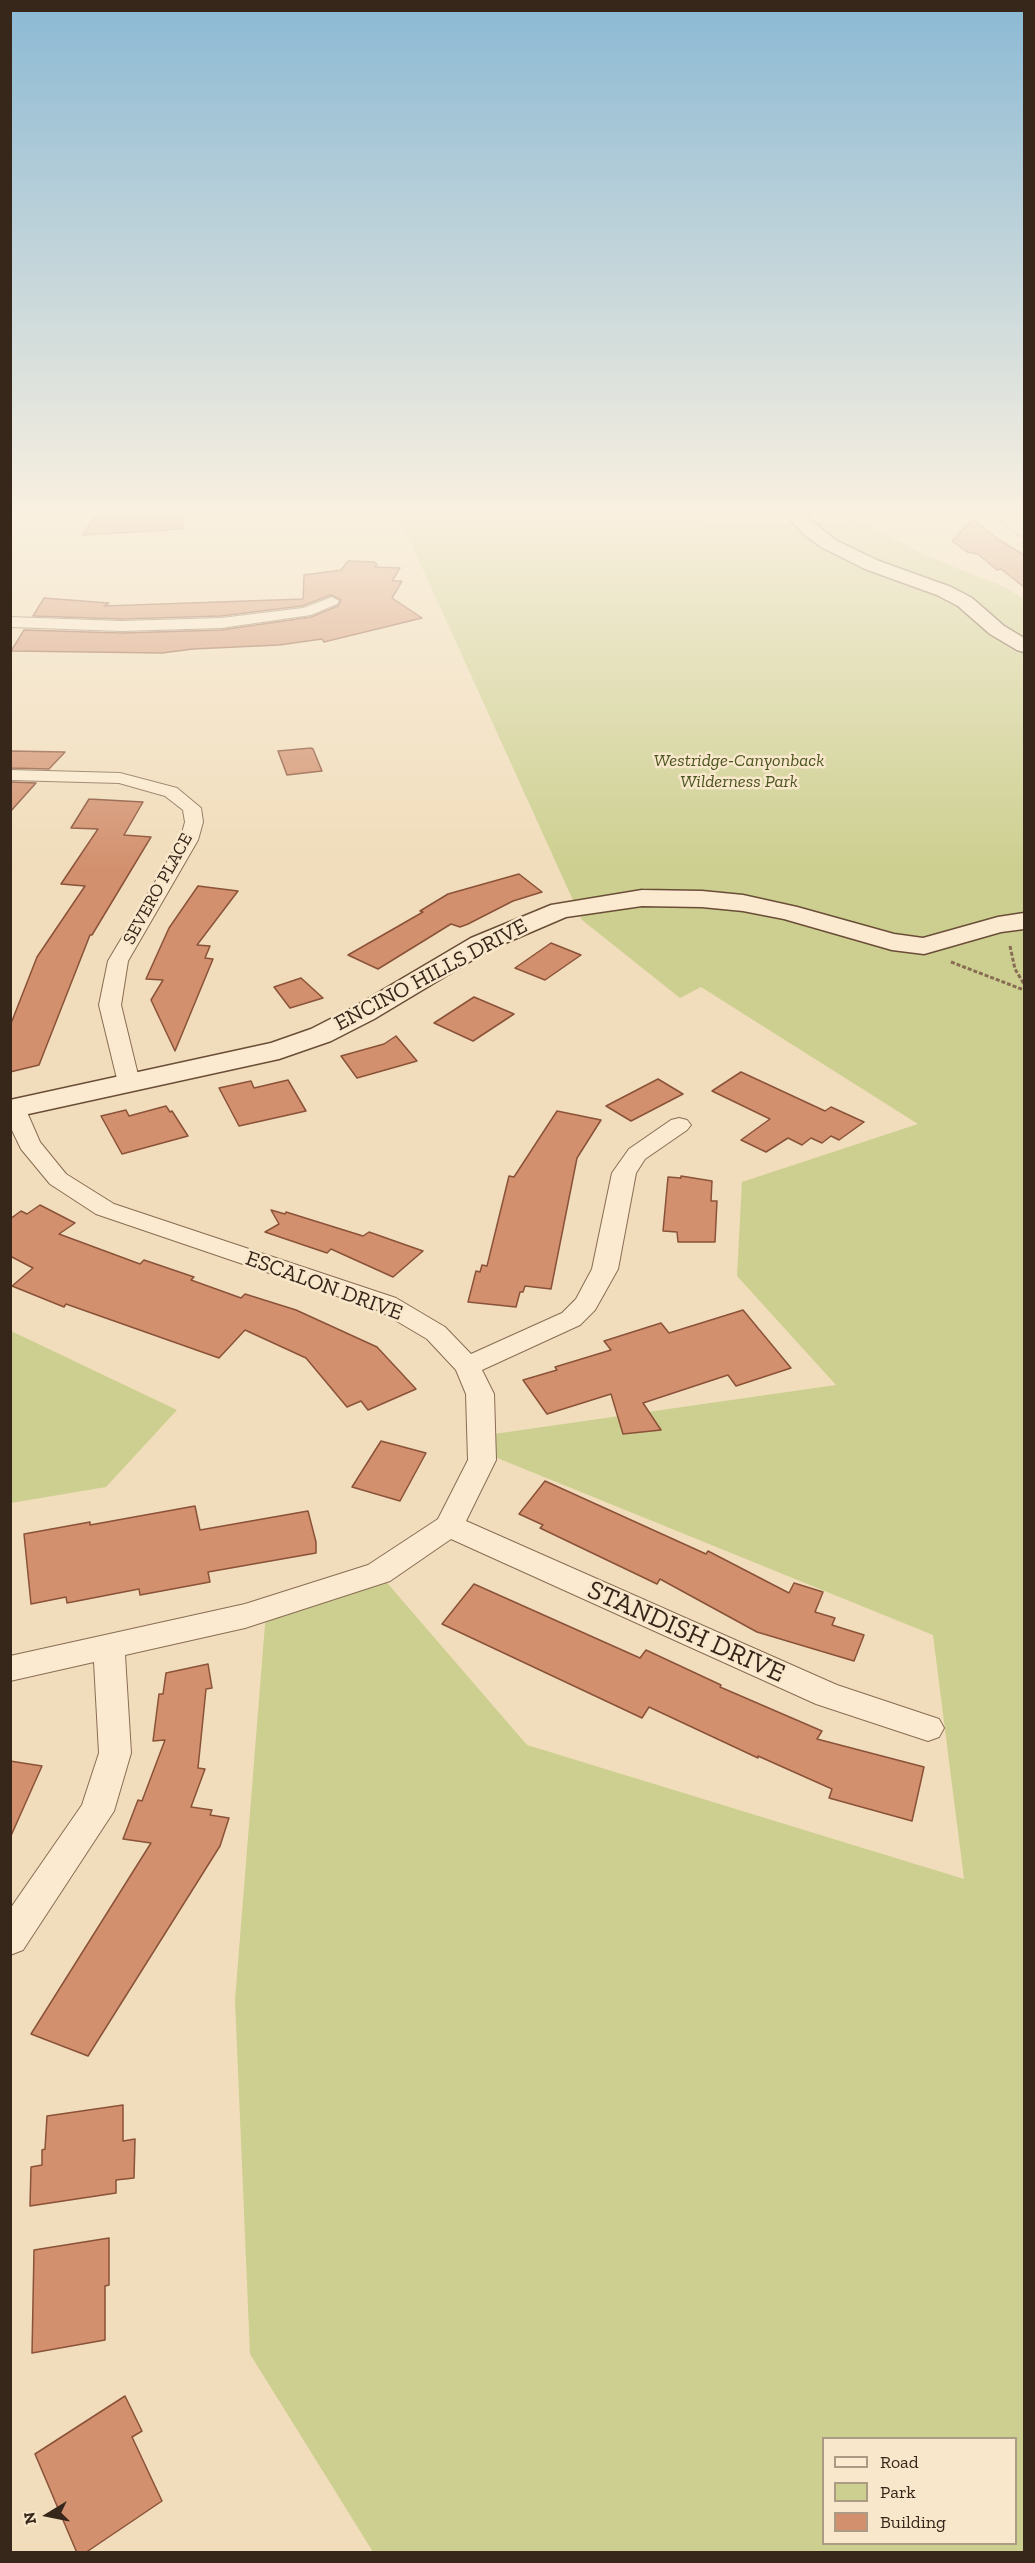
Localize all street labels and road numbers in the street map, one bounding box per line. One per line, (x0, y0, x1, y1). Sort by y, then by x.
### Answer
street label: SEVERO PLACE (118, 830, 198, 948)
street label: ENCINO HILLS DRIVE (330, 913, 532, 1037)
street label: ESCALON DRIVE (242, 1245, 406, 1327)
street label: STANDISH DRIVE (582, 1574, 790, 1690)

